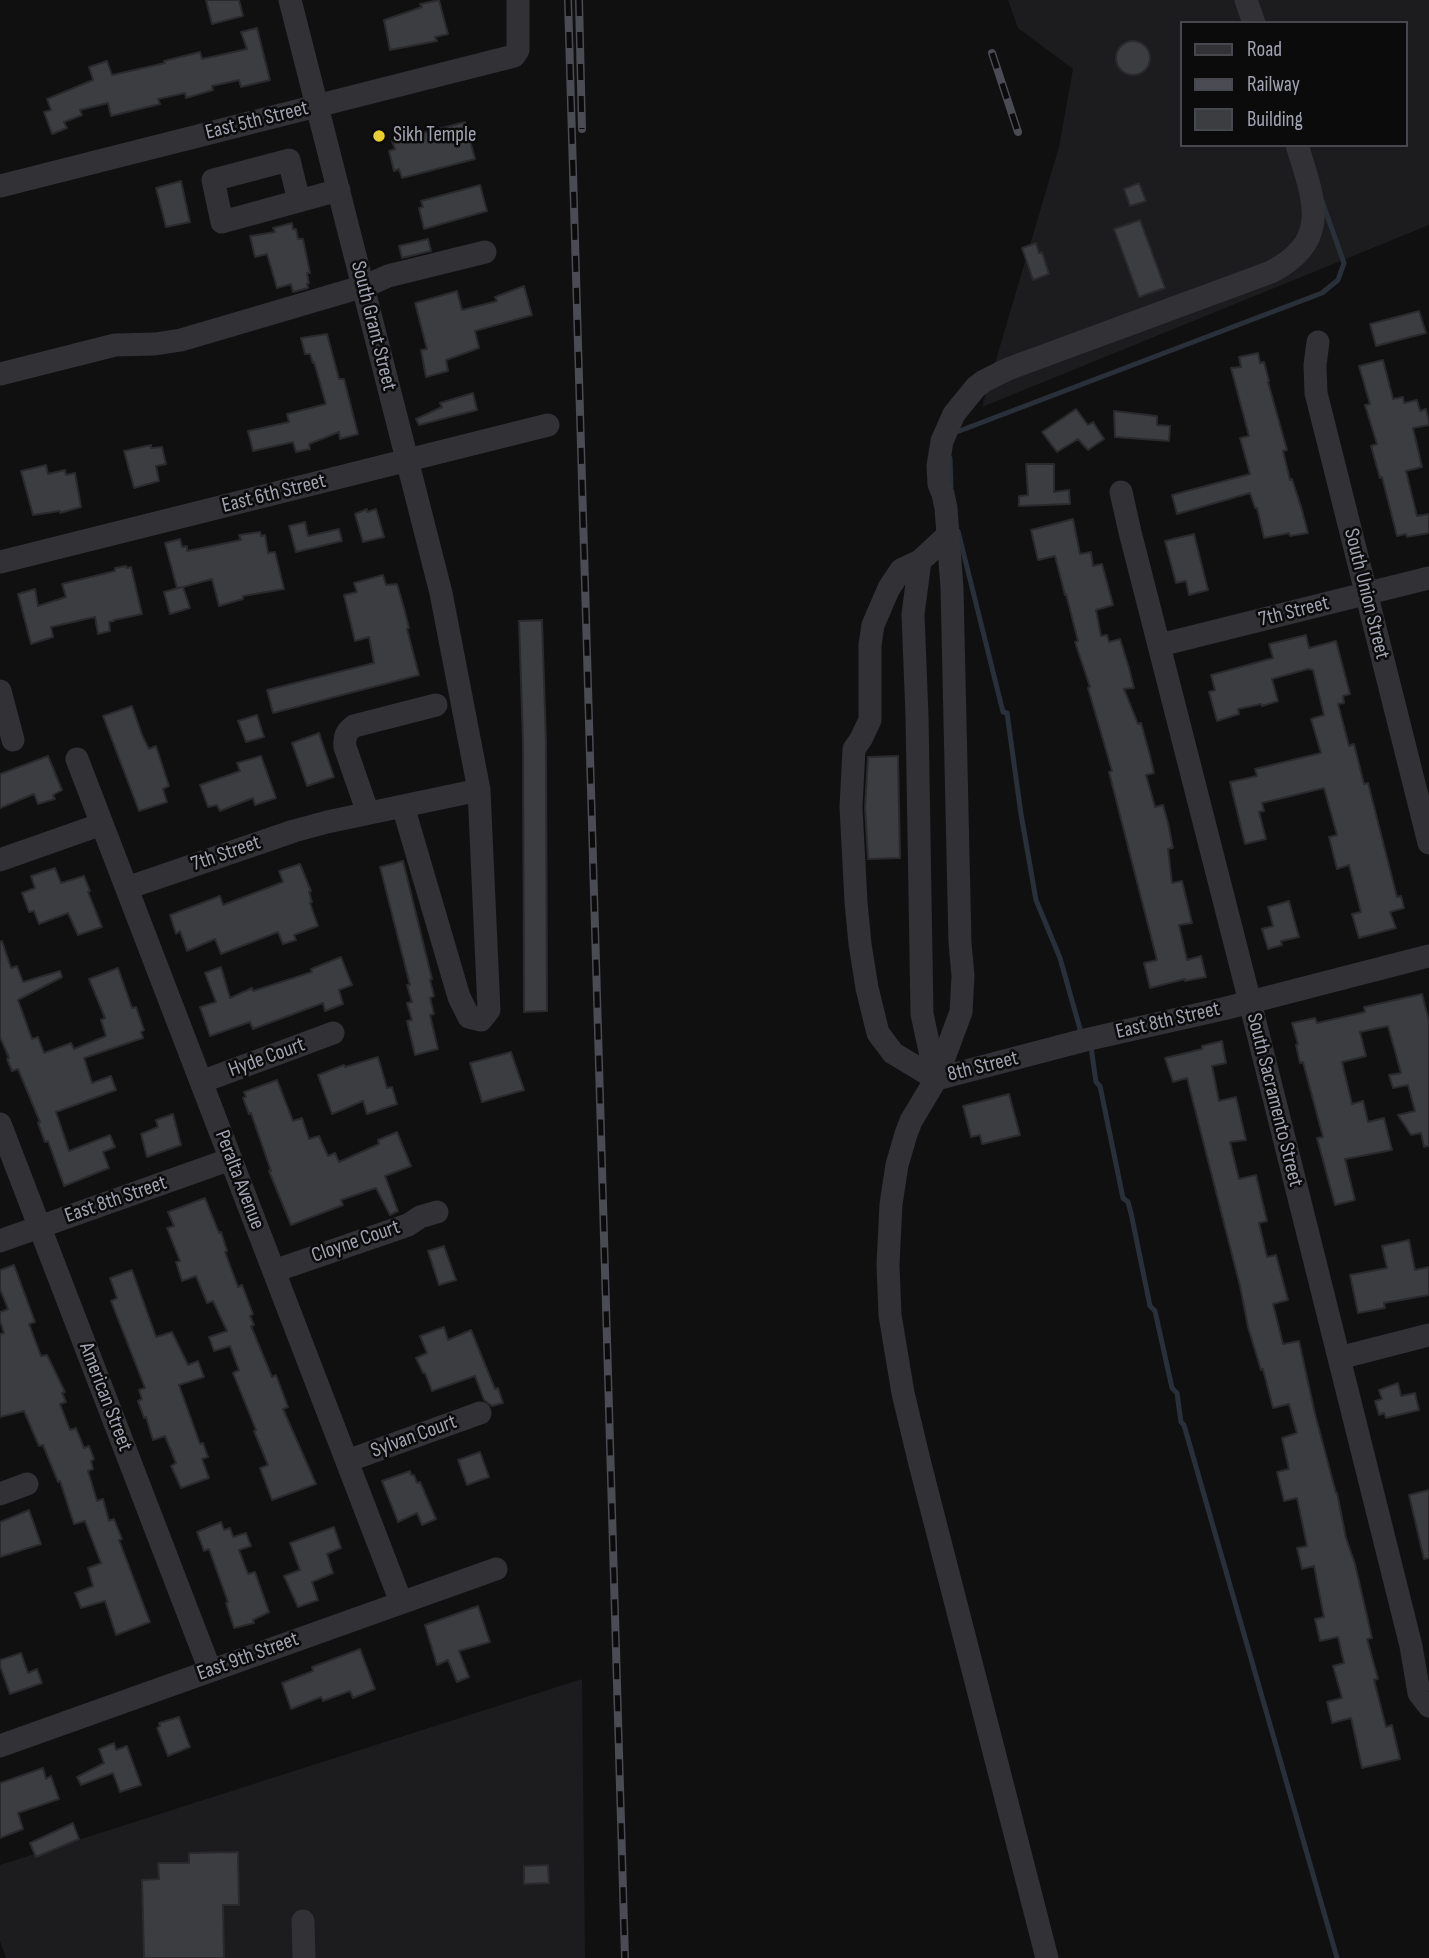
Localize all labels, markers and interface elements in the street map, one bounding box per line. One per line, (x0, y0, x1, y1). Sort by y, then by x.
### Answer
legend (1180, 21, 1408, 147)
text: Road (1247, 37, 1282, 62)
text: Railway (1247, 72, 1300, 97)
street label: East 5th Street (203, 96, 311, 146)
text: Building (1247, 107, 1303, 132)
place label: Sikh Temple (393, 123, 476, 149)
marker: Sikh Temple (371, 128, 387, 144)
street label: South Grant Street (345, 259, 401, 393)
street label: East 6th Street (220, 469, 328, 519)
street label: South Union Street (1338, 526, 1394, 662)
street label: 7th Street (1256, 591, 1332, 633)
street label: 7th Street (188, 830, 264, 878)
street label: East 8th Street (1114, 997, 1222, 1045)
street label: South Sacramento Street (1240, 1011, 1308, 1189)
street label: Hyde Court (225, 1033, 309, 1083)
street label: 8th Street (945, 1046, 1021, 1088)
street label: Peralta Avenue (209, 1127, 269, 1233)
street label: East 8th Street (62, 1171, 170, 1229)
street label: Cloyne Court (309, 1215, 403, 1269)
street label: American Street (73, 1339, 137, 1455)
street label: Sylvan Court (368, 1410, 460, 1464)
street label: East 9th Street (194, 1627, 302, 1687)

